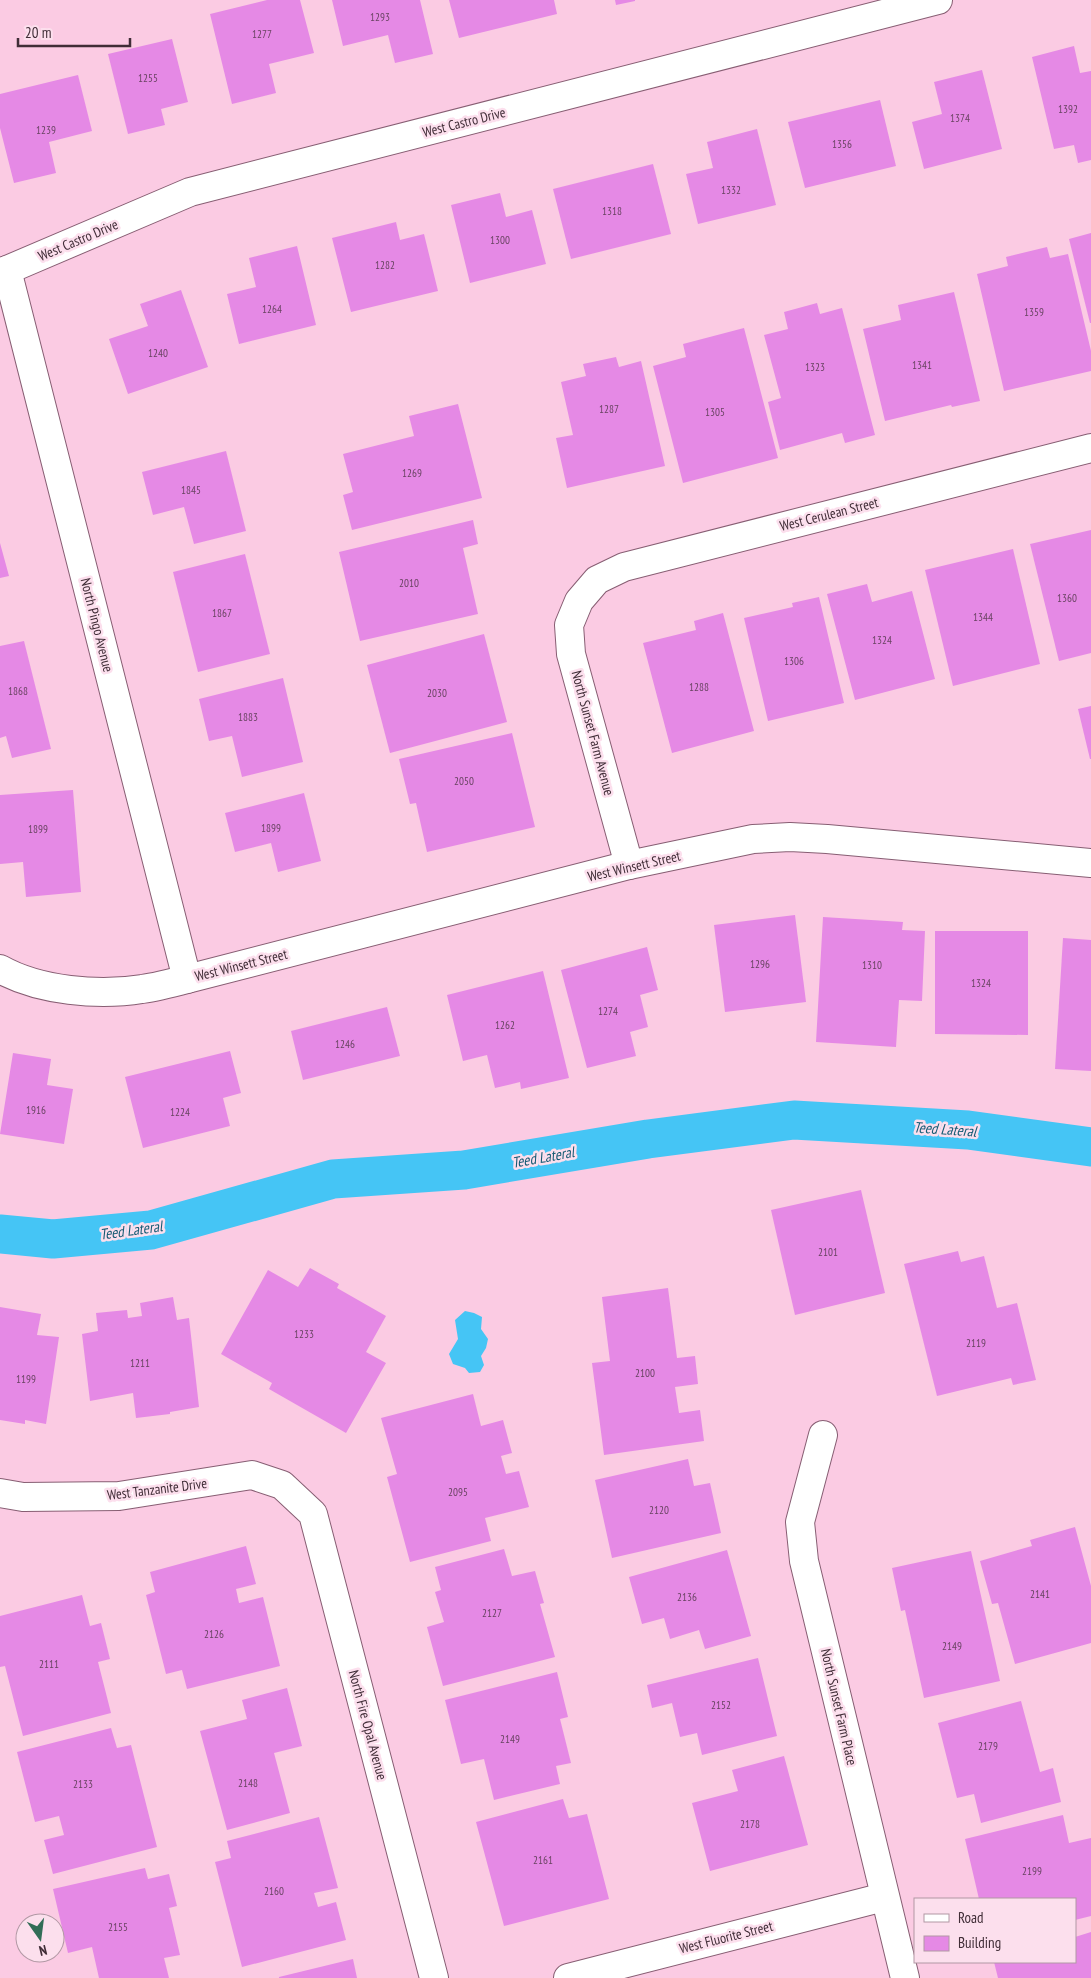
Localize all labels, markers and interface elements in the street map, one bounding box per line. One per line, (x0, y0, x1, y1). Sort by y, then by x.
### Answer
house number: 1293 (370, 10, 390, 24)
scale bar (18, 15, 130, 47)
text: 20 m (25, 23, 51, 42)
house number: 1277 (252, 27, 272, 41)
house number: 1255 (138, 71, 158, 85)
house number: 1392 (1058, 102, 1078, 116)
street label: West Castro Drive (421, 103, 508, 141)
house number: 1374 (950, 111, 970, 125)
house number: 1239 (36, 123, 56, 137)
house number: 1356 (832, 137, 852, 151)
house number: 1332 (721, 183, 741, 197)
house number: 1318 (602, 204, 622, 218)
street label: West Castro Drive (35, 215, 121, 265)
house number: 1300 (490, 233, 510, 247)
house number: 1282 (375, 258, 395, 272)
house number: 1264 (262, 302, 282, 316)
house number: 1359 (1024, 305, 1044, 319)
house number: 1240 (148, 346, 168, 360)
house number: 1341 (912, 358, 932, 372)
house number: 1323 (805, 360, 825, 374)
house number: 1287 (599, 402, 619, 416)
house number: 1305 (705, 405, 725, 419)
house number: 1269 (402, 466, 422, 480)
house number: 1845 (181, 483, 201, 497)
street label: West Cerulean Street (778, 493, 880, 535)
street label: North Pingo Avenue (77, 576, 117, 674)
house number: 2010 (399, 576, 419, 590)
house number: 1360 (1057, 591, 1077, 605)
house number: 1867 (212, 606, 232, 620)
house number: 1344 (973, 610, 993, 624)
house number: 1324 (872, 633, 892, 647)
house number: 1306 (784, 654, 804, 668)
street label: North Sunset Farm Avenue (568, 669, 618, 798)
house number: 1288 (689, 680, 709, 694)
house number: 1868 (8, 684, 28, 698)
house number: 2030 (427, 686, 447, 700)
house number: 1883 (238, 710, 258, 724)
house number: 2050 (454, 774, 474, 788)
house number: 1899 (261, 821, 281, 835)
house number: 1899 (28, 822, 48, 836)
street label: West Winsett Street (586, 847, 682, 885)
street label: West Winsett Street (193, 945, 289, 985)
house number: 1296 (750, 957, 770, 971)
house number: 1310 (862, 958, 882, 972)
house number: 1324 (971, 976, 991, 990)
house number: 1274 (598, 1004, 618, 1018)
house number: 1262 (495, 1018, 515, 1032)
house number: 1246 (335, 1037, 355, 1051)
house number: 1916 (26, 1103, 46, 1117)
house number: 1224 (170, 1105, 190, 1119)
water label: Teed Lateral (913, 1117, 979, 1141)
water label: Teed Lateral (510, 1142, 577, 1172)
water label: Teed Lateral (99, 1216, 165, 1244)
house number: 2101 (818, 1245, 838, 1259)
house number: 1233 (294, 1327, 314, 1341)
house number: 2119 (966, 1336, 986, 1350)
house number: 1211 (130, 1356, 150, 1370)
house number: 2100 (635, 1366, 655, 1380)
house number: 1199 (16, 1372, 36, 1386)
street label: West Tanzanite Drive (106, 1474, 208, 1504)
house number: 2095 (448, 1485, 468, 1499)
house number: 2120 (649, 1503, 669, 1517)
house number: 2141 (1030, 1587, 1050, 1601)
house number: 2136 (677, 1590, 697, 1604)
house number: 2127 (482, 1606, 502, 1620)
house number: 2126 (204, 1627, 224, 1641)
house number: 2149 (942, 1639, 962, 1653)
street label: North Sunset Farm Place (817, 1647, 861, 1767)
house number: 2111 (39, 1657, 59, 1671)
street label: North Fire Opal Avenue (345, 1668, 391, 1782)
house number: 2152 (711, 1698, 731, 1712)
house number: 2149 (500, 1732, 520, 1746)
house number: 2179 (978, 1739, 998, 1753)
house number: 2148 (238, 1776, 258, 1790)
house number: 2133 (73, 1777, 93, 1791)
house number: 2178 (740, 1817, 760, 1831)
house number: 2161 (533, 1853, 553, 1867)
house number: 2199 (1022, 1864, 1042, 1878)
house number: 2160 (264, 1884, 284, 1898)
legend (914, 1898, 1076, 1963)
text: Road (958, 1908, 984, 1927)
north arrow (15, 1913, 65, 1963)
street label: West Fluorite Street (677, 1917, 775, 1957)
house number: 2155 (108, 1920, 128, 1934)
text: Building (958, 1933, 1001, 1952)
text: N (37, 1941, 49, 1960)

